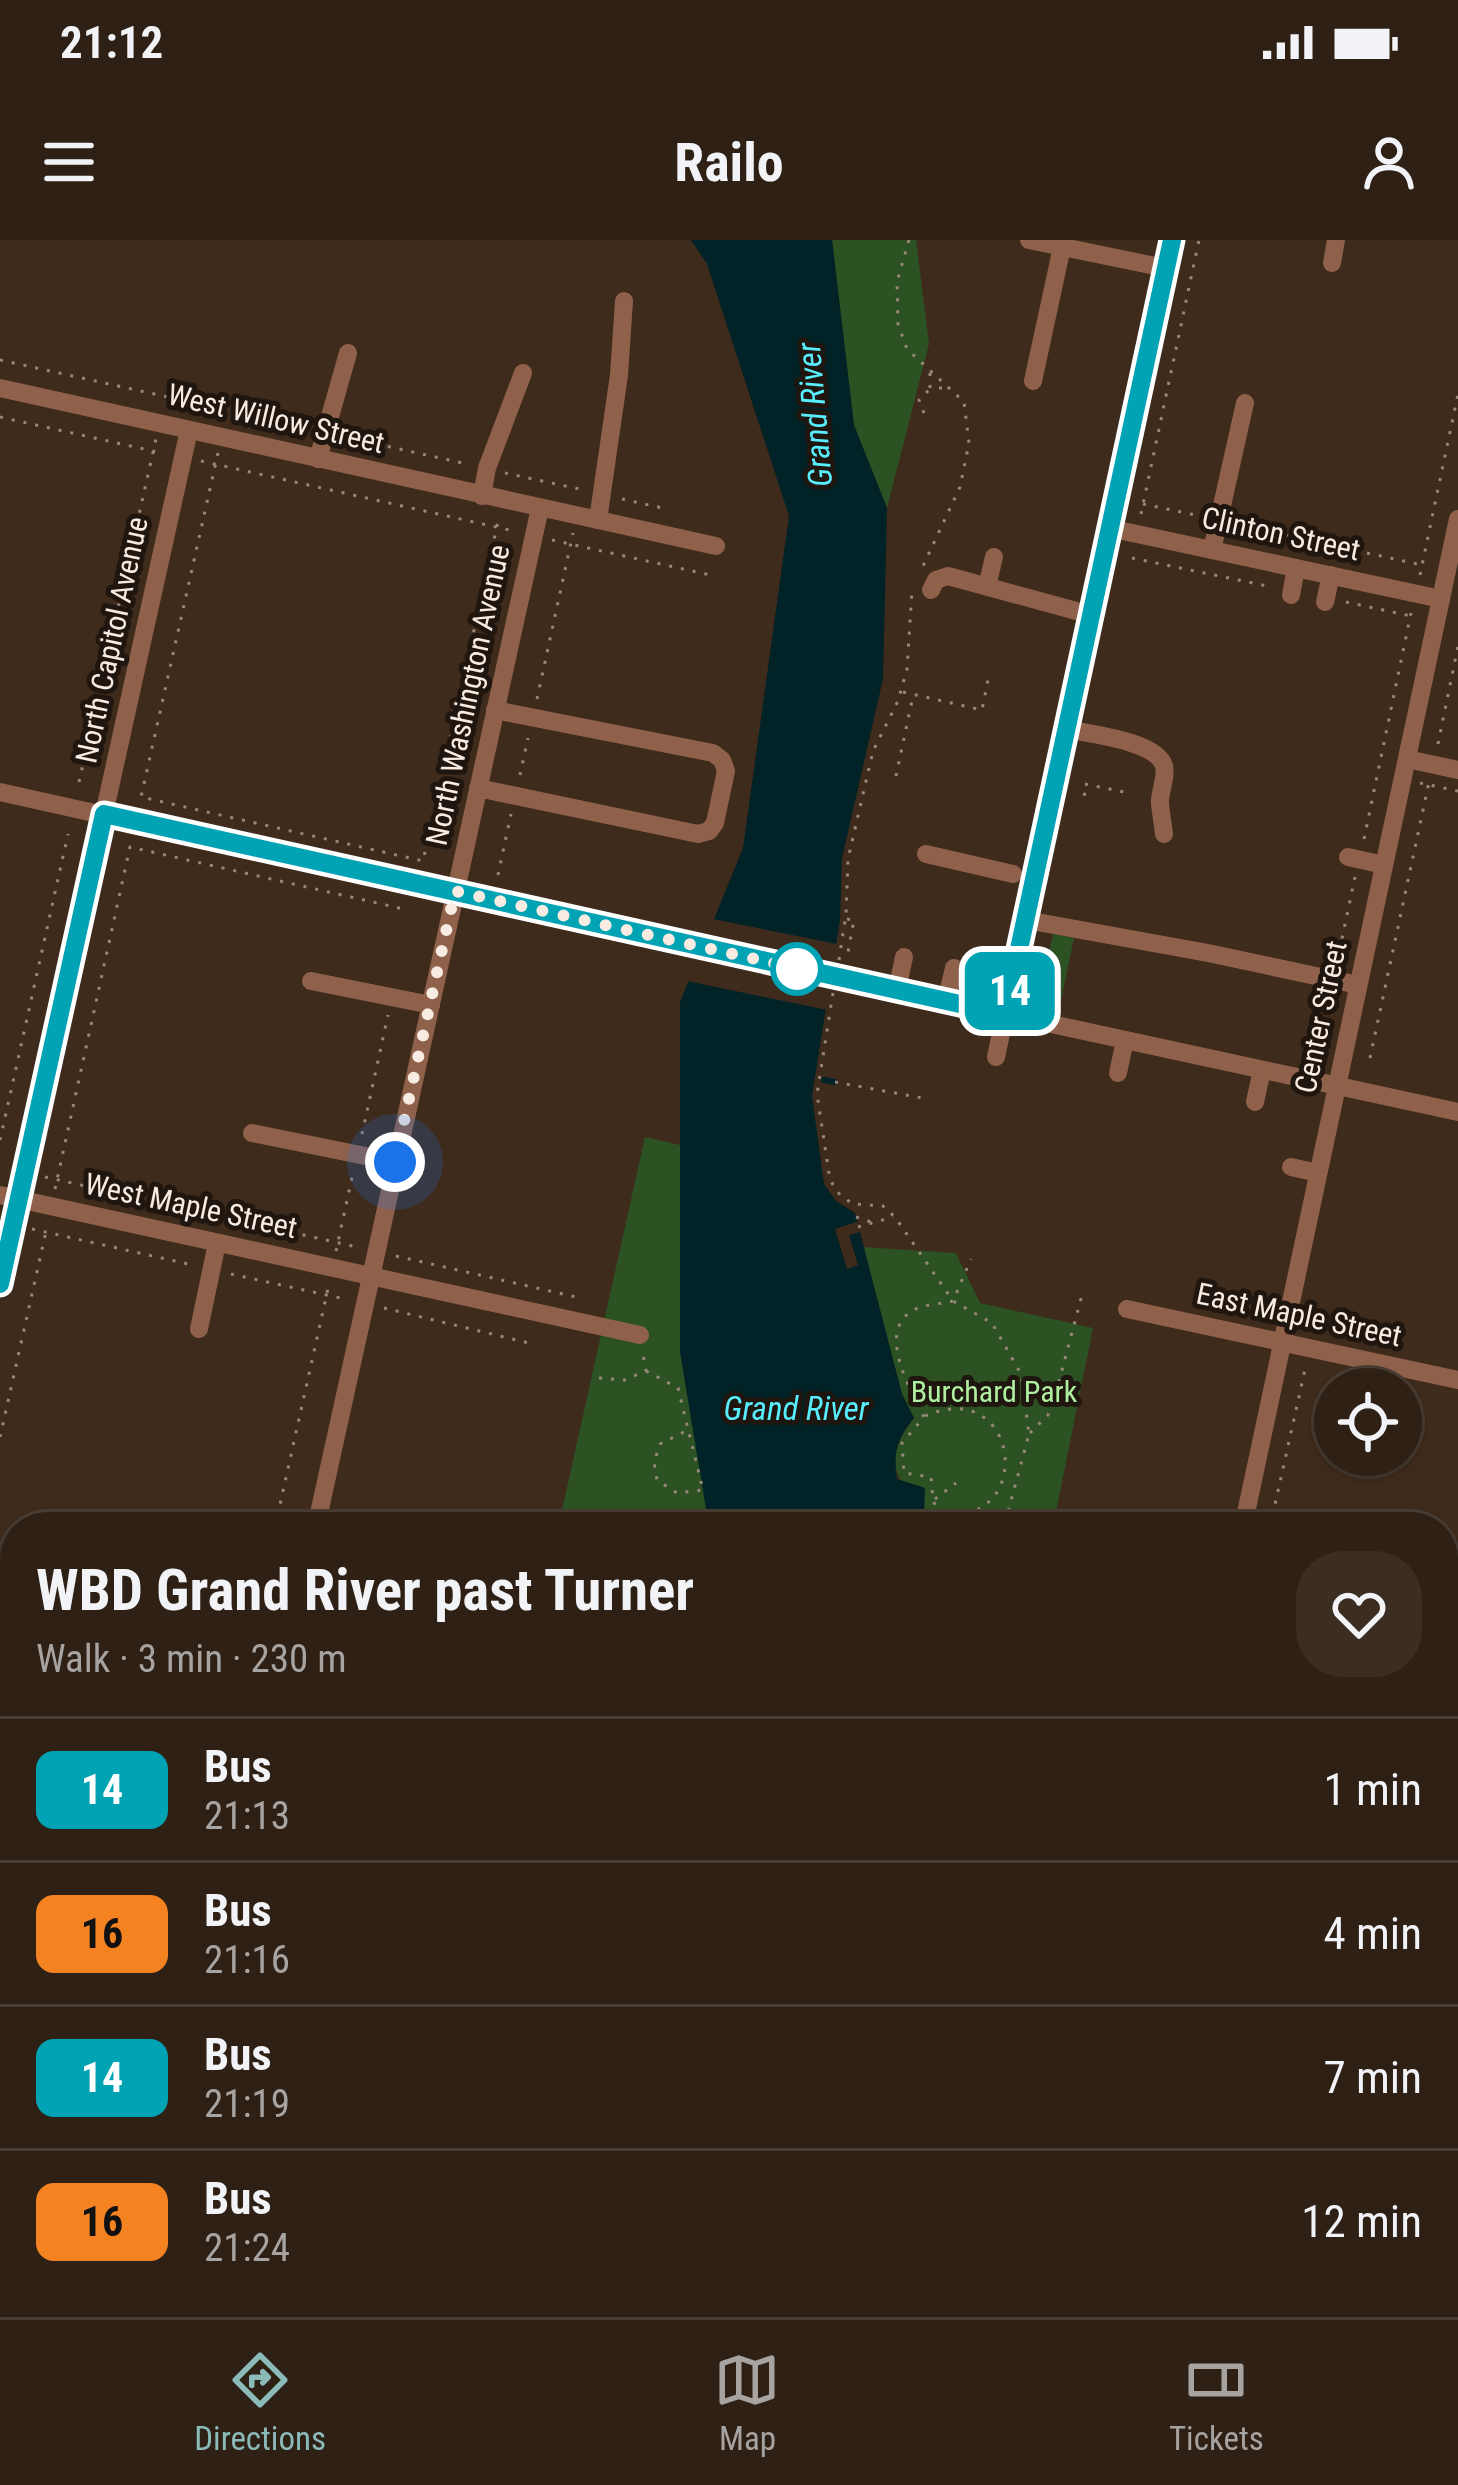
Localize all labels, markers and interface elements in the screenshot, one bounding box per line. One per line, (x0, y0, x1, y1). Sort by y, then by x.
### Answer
text: 21:12 (60, 16, 163, 69)
icon: menu (36, 129, 102, 195)
icon: person (1356, 129, 1422, 195)
text: Railo (674, 131, 784, 194)
water label: Grand River (789, 340, 840, 489)
street label: West Willow Street (164, 377, 388, 460)
street label: Clinton Street (1199, 500, 1363, 567)
street label: North Capitol Avenue (68, 514, 155, 766)
street label: North Washington Avenue (419, 541, 516, 848)
street label: Center Street (1287, 938, 1354, 1096)
unlabelled marker (772, 944, 822, 994)
line badge: 14 (956, 952, 1064, 1030)
text: 14 (989, 966, 1031, 1015)
your location (365, 1132, 425, 1192)
street label: West Maple Street (82, 1166, 300, 1245)
street label: East Maple Street (1193, 1276, 1405, 1353)
map controls (1314, 1368, 1422, 1476)
button: locate (1314, 1368, 1422, 1476)
park label: Burchard Park (911, 1374, 1078, 1409)
water label: Grand River (724, 1389, 870, 1428)
button: heart (1296, 1551, 1422, 1677)
text: WBD Grand River past Turner (36, 1557, 694, 1624)
text: Walk · 3 min · 230 m (36, 1636, 347, 1682)
text: Bus (204, 1740, 272, 1793)
text: 1 min (1323, 1763, 1422, 1816)
text: 14 (81, 1765, 123, 1814)
text: 21:13 (204, 1793, 290, 1839)
text: Bus (204, 1884, 272, 1937)
text: 4 min (1323, 1907, 1422, 1960)
text: 16 (81, 1909, 123, 1958)
text: 21:16 (204, 1937, 290, 1983)
text: Bus (204, 2028, 272, 2081)
text: 7 min (1323, 2051, 1422, 2104)
text: 14 (81, 2053, 123, 2102)
text: 21:19 (204, 2081, 290, 2127)
text: Bus (204, 2172, 272, 2225)
text: 12 min (1301, 2195, 1422, 2248)
text: 16 (81, 2197, 123, 2246)
text: 21:24 (204, 2225, 290, 2271)
tab: Directions (194, 2347, 326, 2458)
tab: Map (714, 2347, 780, 2458)
tab: Tickets (1169, 2347, 1264, 2458)

